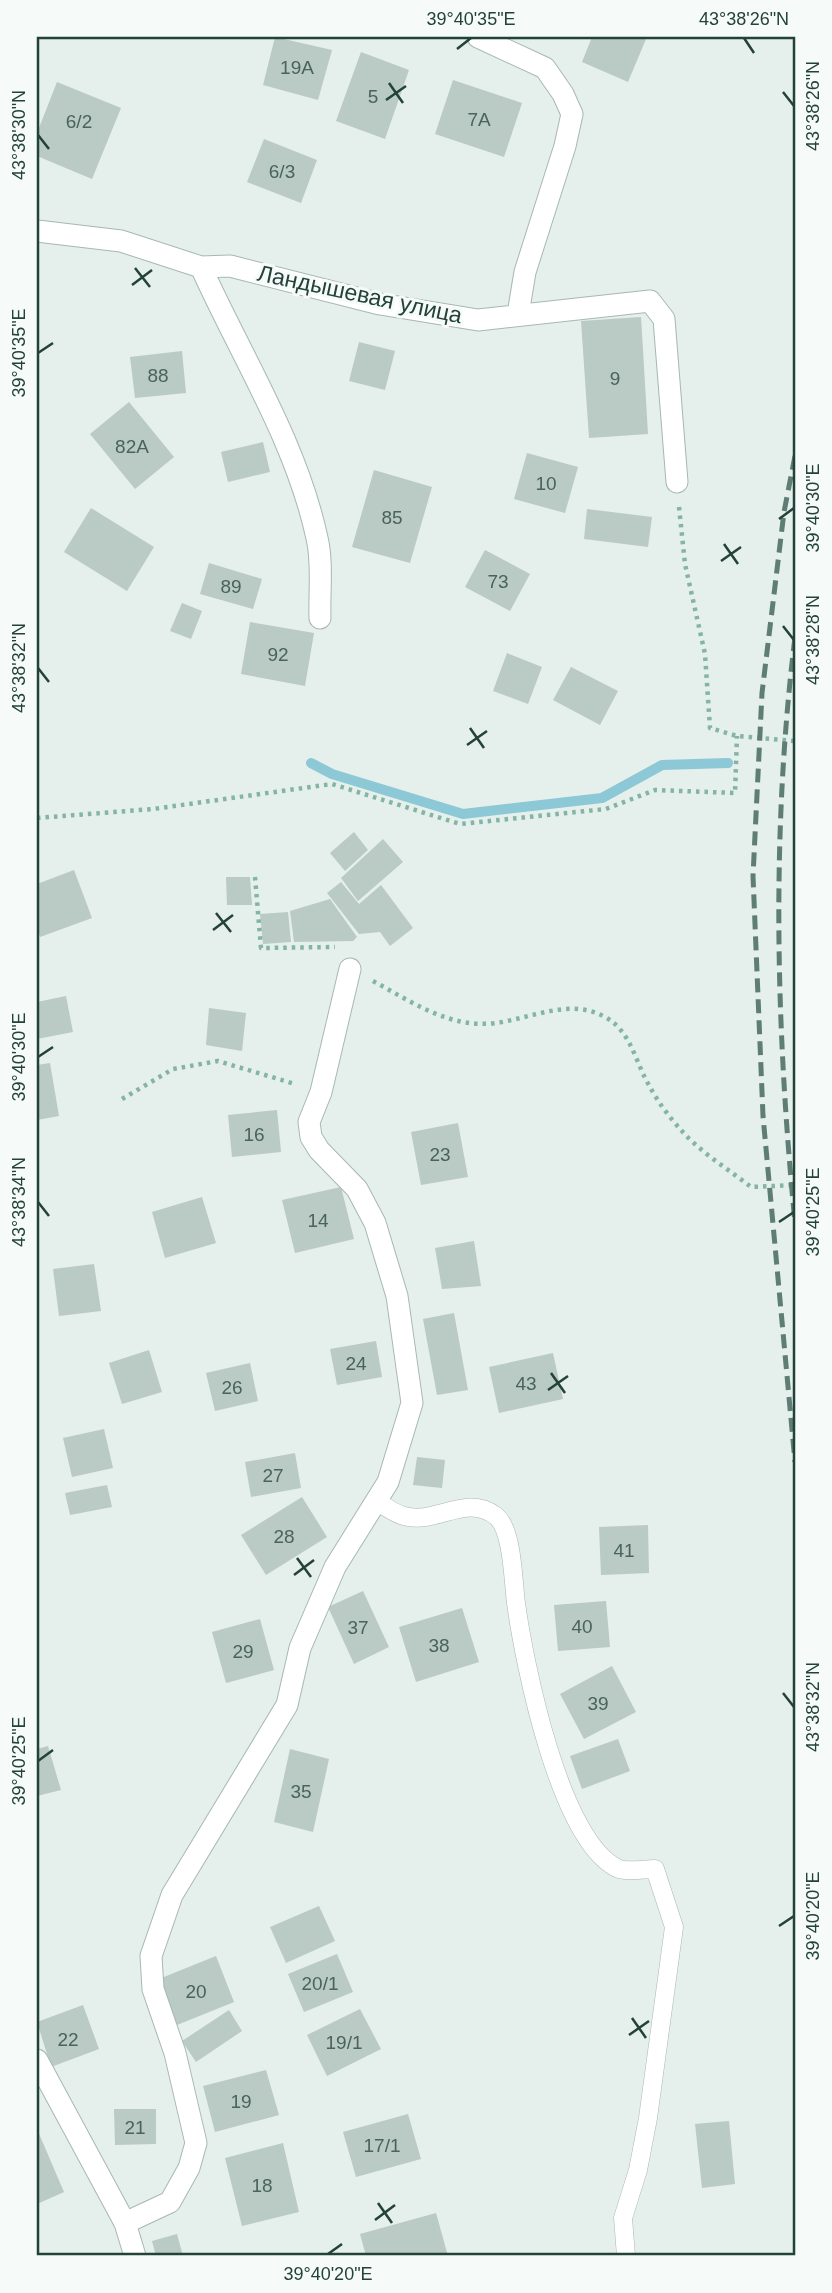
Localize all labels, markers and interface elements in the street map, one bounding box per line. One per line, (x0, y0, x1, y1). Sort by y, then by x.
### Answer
text: 39°40'35"E (426, 9, 516, 29)
text: 43°38'26"N (699, 9, 789, 29)
house number: 19А (280, 57, 314, 78)
text: 43°38'26"N (803, 61, 823, 151)
house number: 5 (368, 86, 378, 107)
text: 43°38'30"N (9, 90, 29, 180)
house number: 7А (467, 109, 491, 130)
house number: 6/2 (66, 111, 92, 132)
house number: 6/3 (269, 161, 295, 182)
street label: Ландышевая улица (255, 260, 465, 328)
text: 39°40'35"E (9, 308, 29, 398)
house number: 88 (147, 365, 169, 386)
house number: 9 (610, 368, 620, 389)
house number: 82А (115, 436, 149, 457)
text: 39°40'30"E (803, 463, 823, 553)
house number: 10 (535, 473, 557, 494)
house number: 85 (381, 507, 403, 528)
house number: 73 (487, 571, 509, 592)
house number: 89 (220, 576, 242, 597)
text: 43°38'28"N (803, 595, 823, 685)
text: 43°38'32"N (9, 623, 29, 713)
house number: 92 (267, 644, 289, 665)
text: 39°40'30"E (9, 1012, 29, 1102)
house number: 16 (243, 1124, 265, 1145)
house number: 23 (429, 1144, 451, 1165)
text: 43°38'34"N (9, 1157, 29, 1247)
text: 39°40'25"E (803, 1167, 823, 1257)
house number: 14 (307, 1210, 329, 1231)
house number: 24 (345, 1353, 367, 1374)
house number: 43 (515, 1373, 537, 1394)
house number: 26 (221, 1377, 243, 1398)
house number: 27 (262, 1465, 284, 1486)
house number: 28 (273, 1526, 295, 1547)
house number: 41 (613, 1540, 635, 1561)
house number: 40 (571, 1616, 593, 1637)
house number: 37 (347, 1617, 369, 1638)
house number: 38 (428, 1635, 450, 1656)
house number: 29 (232, 1641, 254, 1662)
text: 43°38'32"N (803, 1662, 823, 1752)
house number: 39 (587, 1693, 609, 1714)
text: 39°40'25"E (9, 1716, 29, 1806)
house number: 35 (290, 1781, 312, 1802)
text: 39°40'20"E (803, 1871, 823, 1961)
house number: 20/1 (302, 1973, 338, 1994)
house number: 20 (185, 1981, 207, 2002)
house number: 22 (57, 2029, 79, 2050)
house number: 19/1 (326, 2032, 362, 2053)
house number: 19 (230, 2091, 252, 2112)
house number: 21 (124, 2117, 146, 2138)
house number: 17/1 (364, 2135, 400, 2156)
house number: 18 (251, 2175, 273, 2196)
text: 39°40'20"E (283, 2264, 373, 2284)

